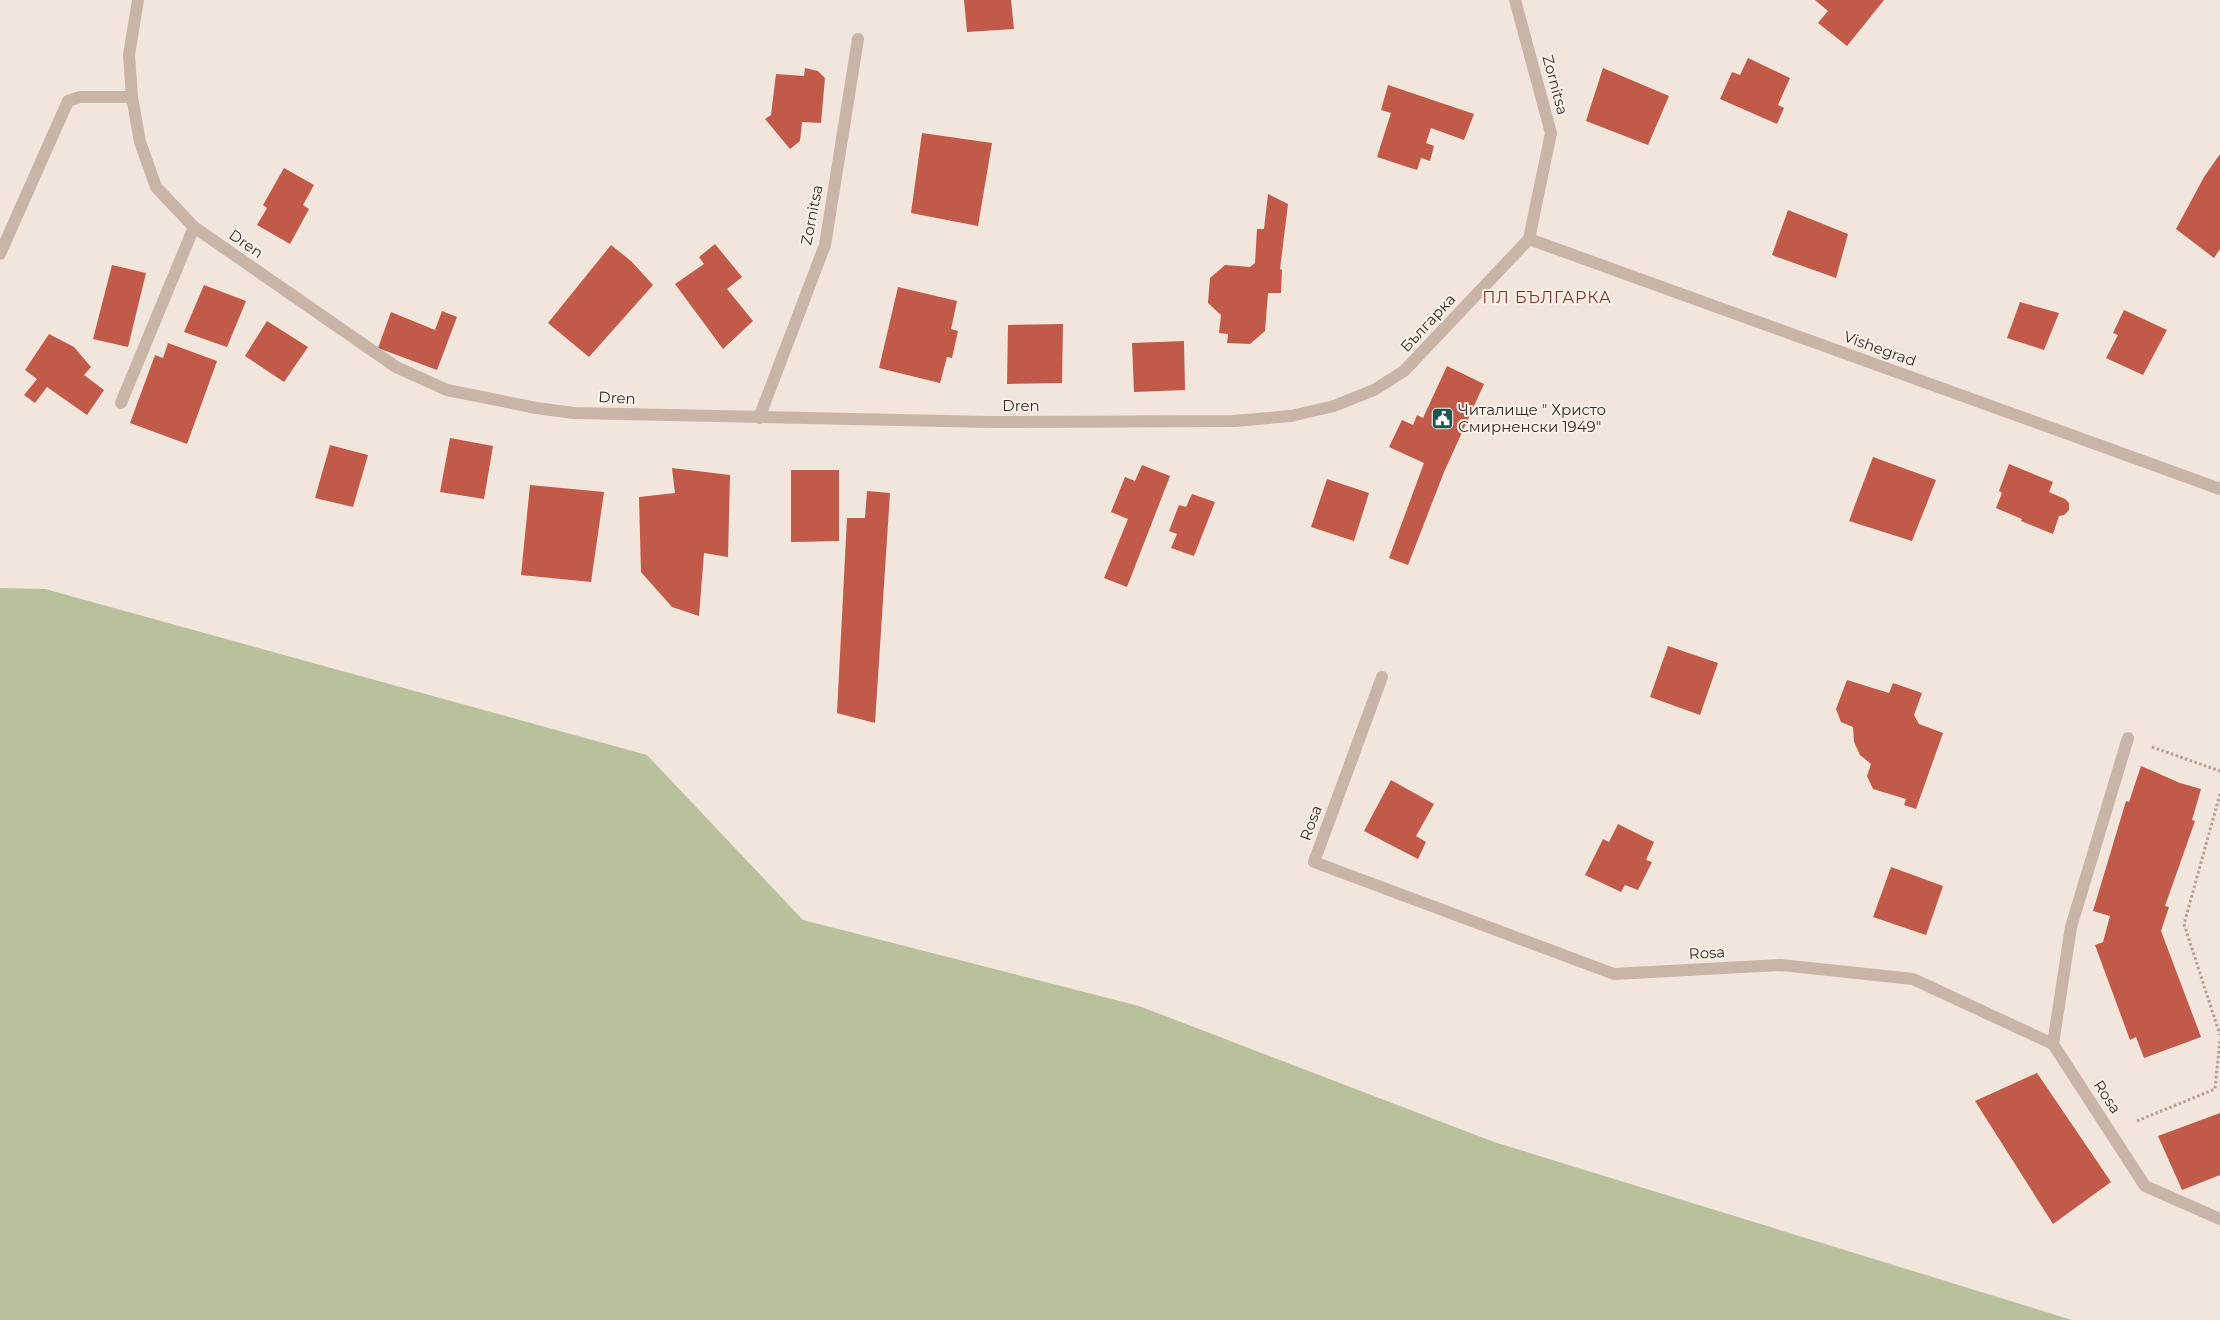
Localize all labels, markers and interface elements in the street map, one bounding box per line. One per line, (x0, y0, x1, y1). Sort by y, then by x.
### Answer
street label: Zornitsa (1538, 53, 1573, 117)
street label: Zornitsa (796, 183, 827, 247)
street label: Dren (226, 225, 267, 262)
district label: ПЛ БЪЛГАРКА (1482, 288, 1612, 307)
street label: Българка (1396, 290, 1459, 356)
street label: Vishegrad (1841, 327, 1919, 370)
street label: Dren (598, 387, 636, 408)
street label: Dren (1002, 396, 1040, 415)
place label: Читалище " Христо Смирненски 1949" (1458, 400, 1606, 436)
public building icon: Читалище " Христо Смирненски 1949" (1430, 407, 1454, 431)
street label: Rosa (1295, 802, 1326, 843)
street label: Rosa (1688, 942, 1726, 963)
street label: Rosa (2090, 1076, 2125, 1117)

